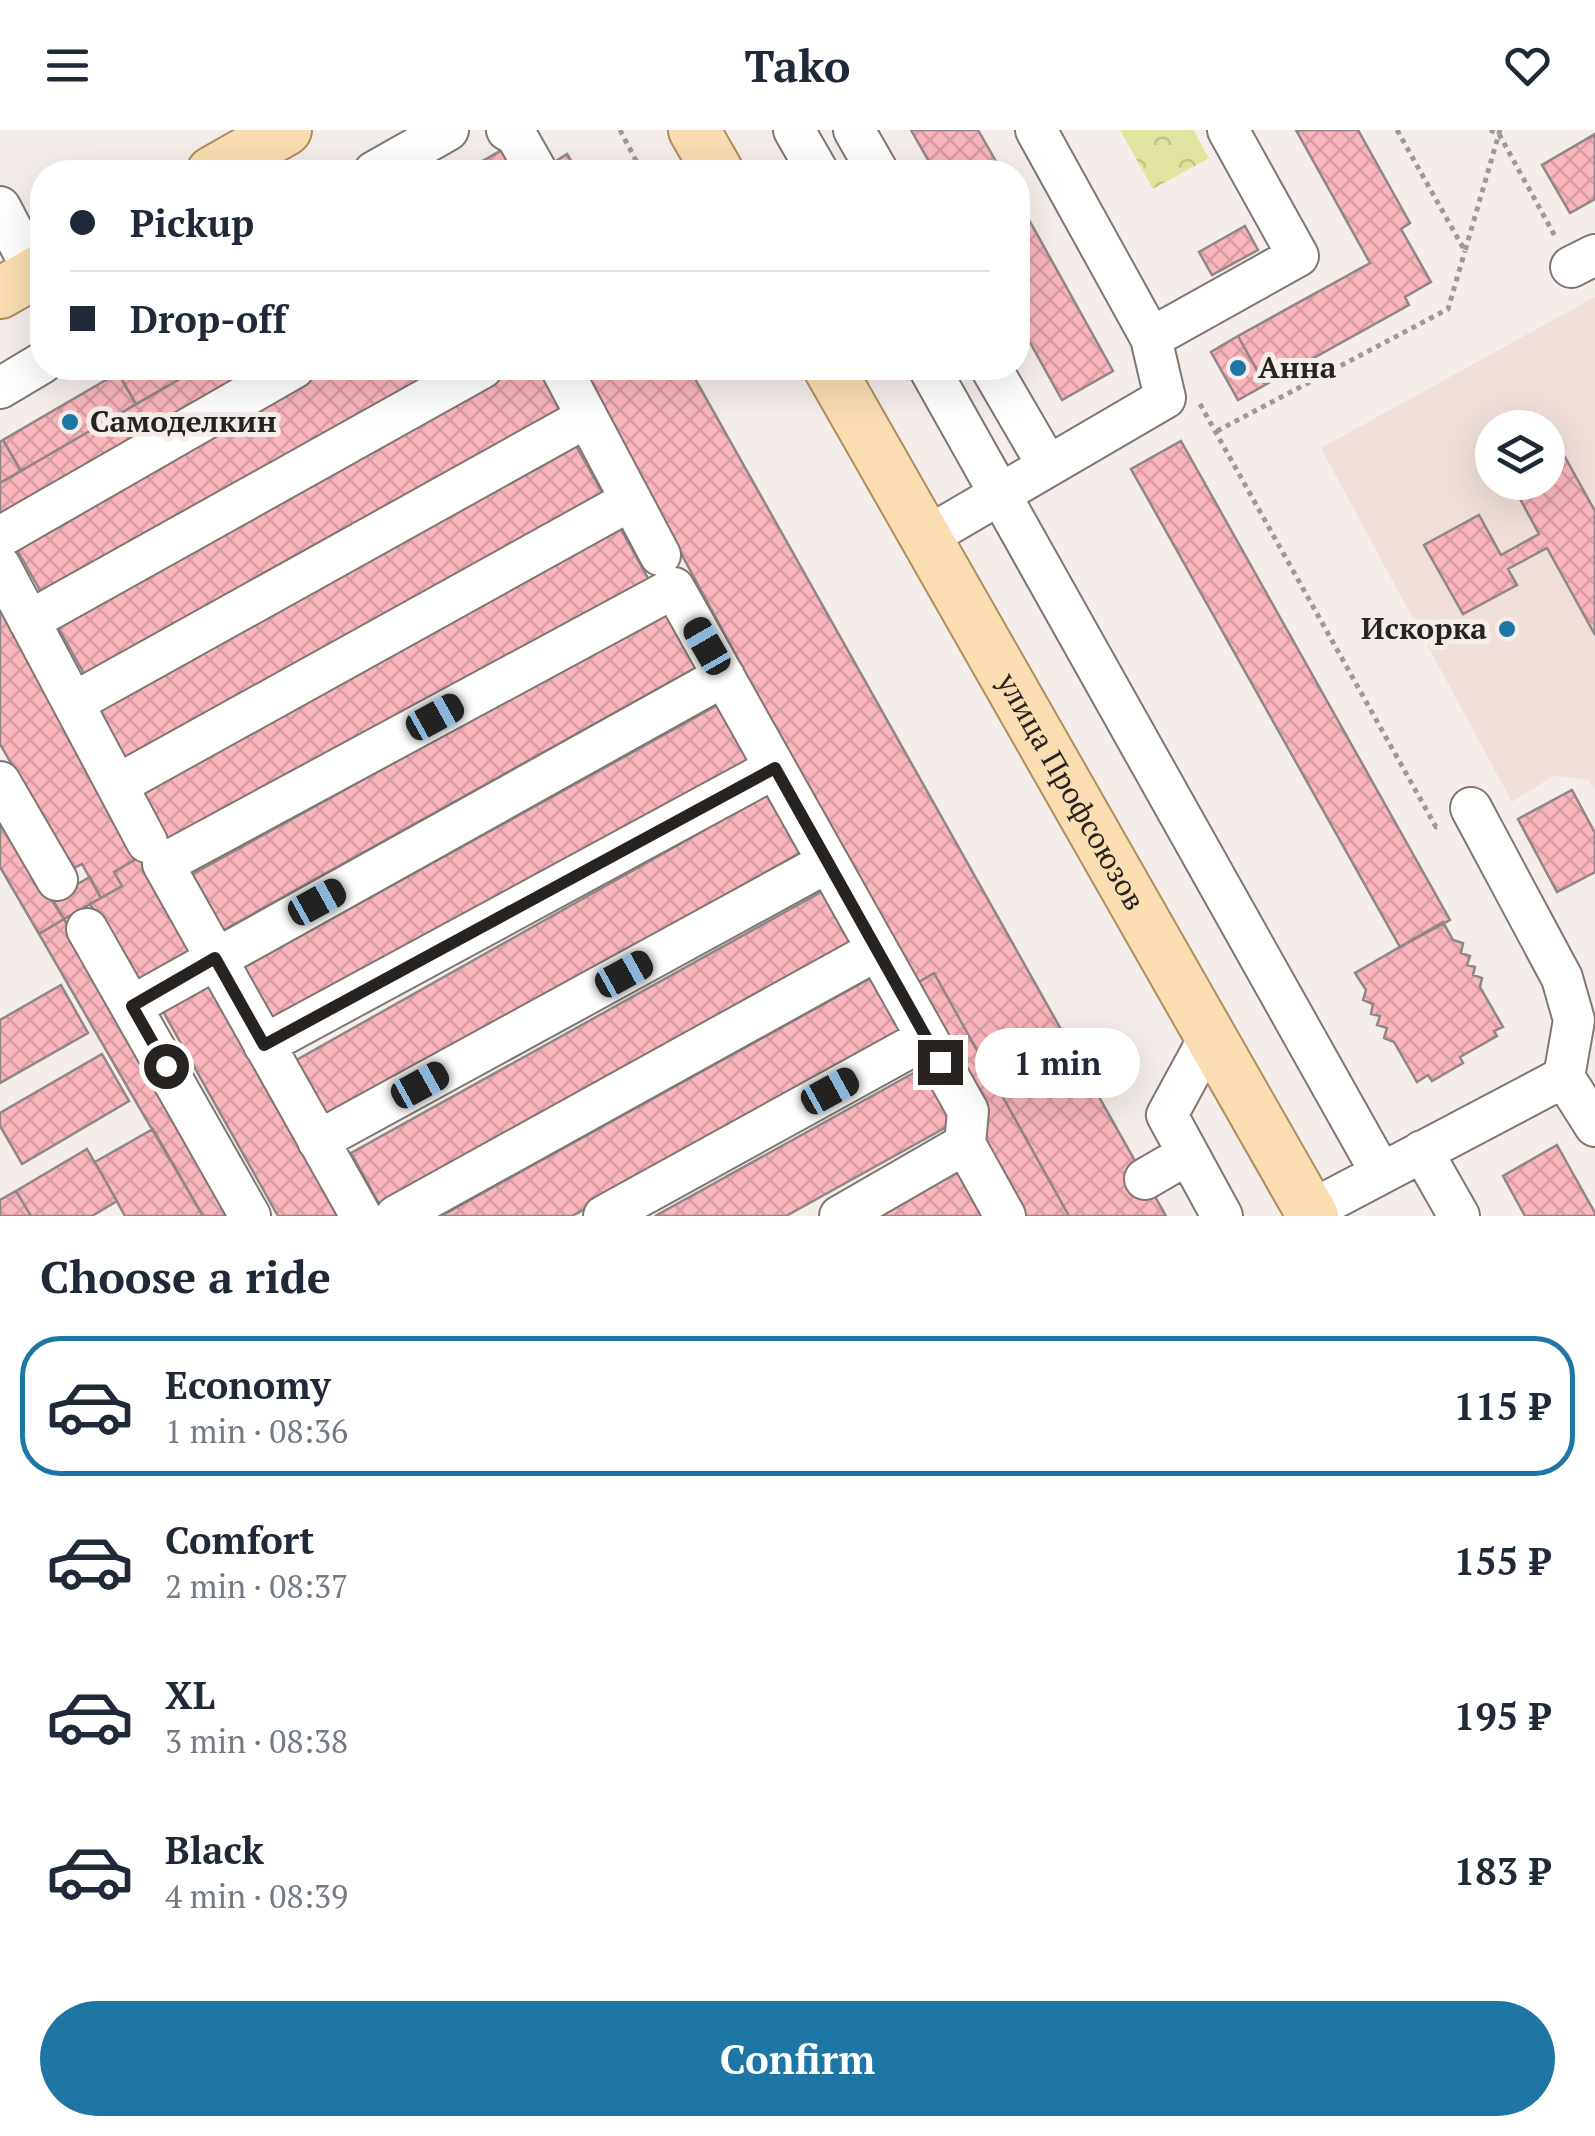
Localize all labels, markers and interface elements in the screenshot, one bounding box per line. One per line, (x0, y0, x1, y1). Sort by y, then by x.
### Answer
text: Tako (744, 35, 851, 95)
icon: menu (40, 38, 95, 93)
icon: heart (1500, 38, 1555, 93)
text: Pickup (130, 198, 254, 248)
text: Drop-off (130, 294, 287, 344)
place label: Анна (1258, 347, 1337, 387)
marker: Анна (1227, 357, 1249, 379)
place label: Самоделкин (90, 401, 277, 441)
map controls (1475, 410, 1565, 500)
button: layers (1475, 410, 1565, 500)
marker: Самоделкин (59, 411, 81, 433)
place label: Искорка (1361, 608, 1487, 648)
car (679, 613, 735, 679)
marker: Искорка (1496, 618, 1518, 640)
street label: улица Профсоюзов (988, 665, 1155, 917)
car (401, 689, 469, 745)
car (283, 874, 351, 930)
car (590, 946, 658, 1002)
callout: 1 min (975, 1027, 1140, 1097)
route end (918, 1040, 963, 1085)
text: 1 min (1014, 1042, 1101, 1084)
route start (144, 1044, 189, 1089)
car (386, 1057, 454, 1113)
car (796, 1063, 864, 1119)
text: Choose a ride (40, 1246, 331, 1306)
text: Economy (165, 1360, 331, 1410)
icon: car (45, 1361, 135, 1451)
text: 115 ₽ (1454, 1381, 1550, 1431)
text: 1 min · 08:36 (165, 1410, 348, 1452)
text: Comfort (165, 1515, 314, 1565)
icon: car (45, 1516, 135, 1606)
text: 155 ₽ (1454, 1536, 1550, 1586)
text: 2 min · 08:37 (165, 1565, 348, 1607)
text: XL (165, 1670, 215, 1720)
icon: car (45, 1671, 135, 1761)
text: 195 ₽ (1454, 1691, 1550, 1741)
text: 3 min · 08:38 (165, 1720, 348, 1762)
text: Black (165, 1825, 264, 1875)
icon: car (45, 1826, 135, 1916)
text: 183 ₽ (1454, 1846, 1550, 1896)
text: 4 min · 08:39 (165, 1875, 348, 1917)
button: Confirm (40, 2001, 1555, 2116)

